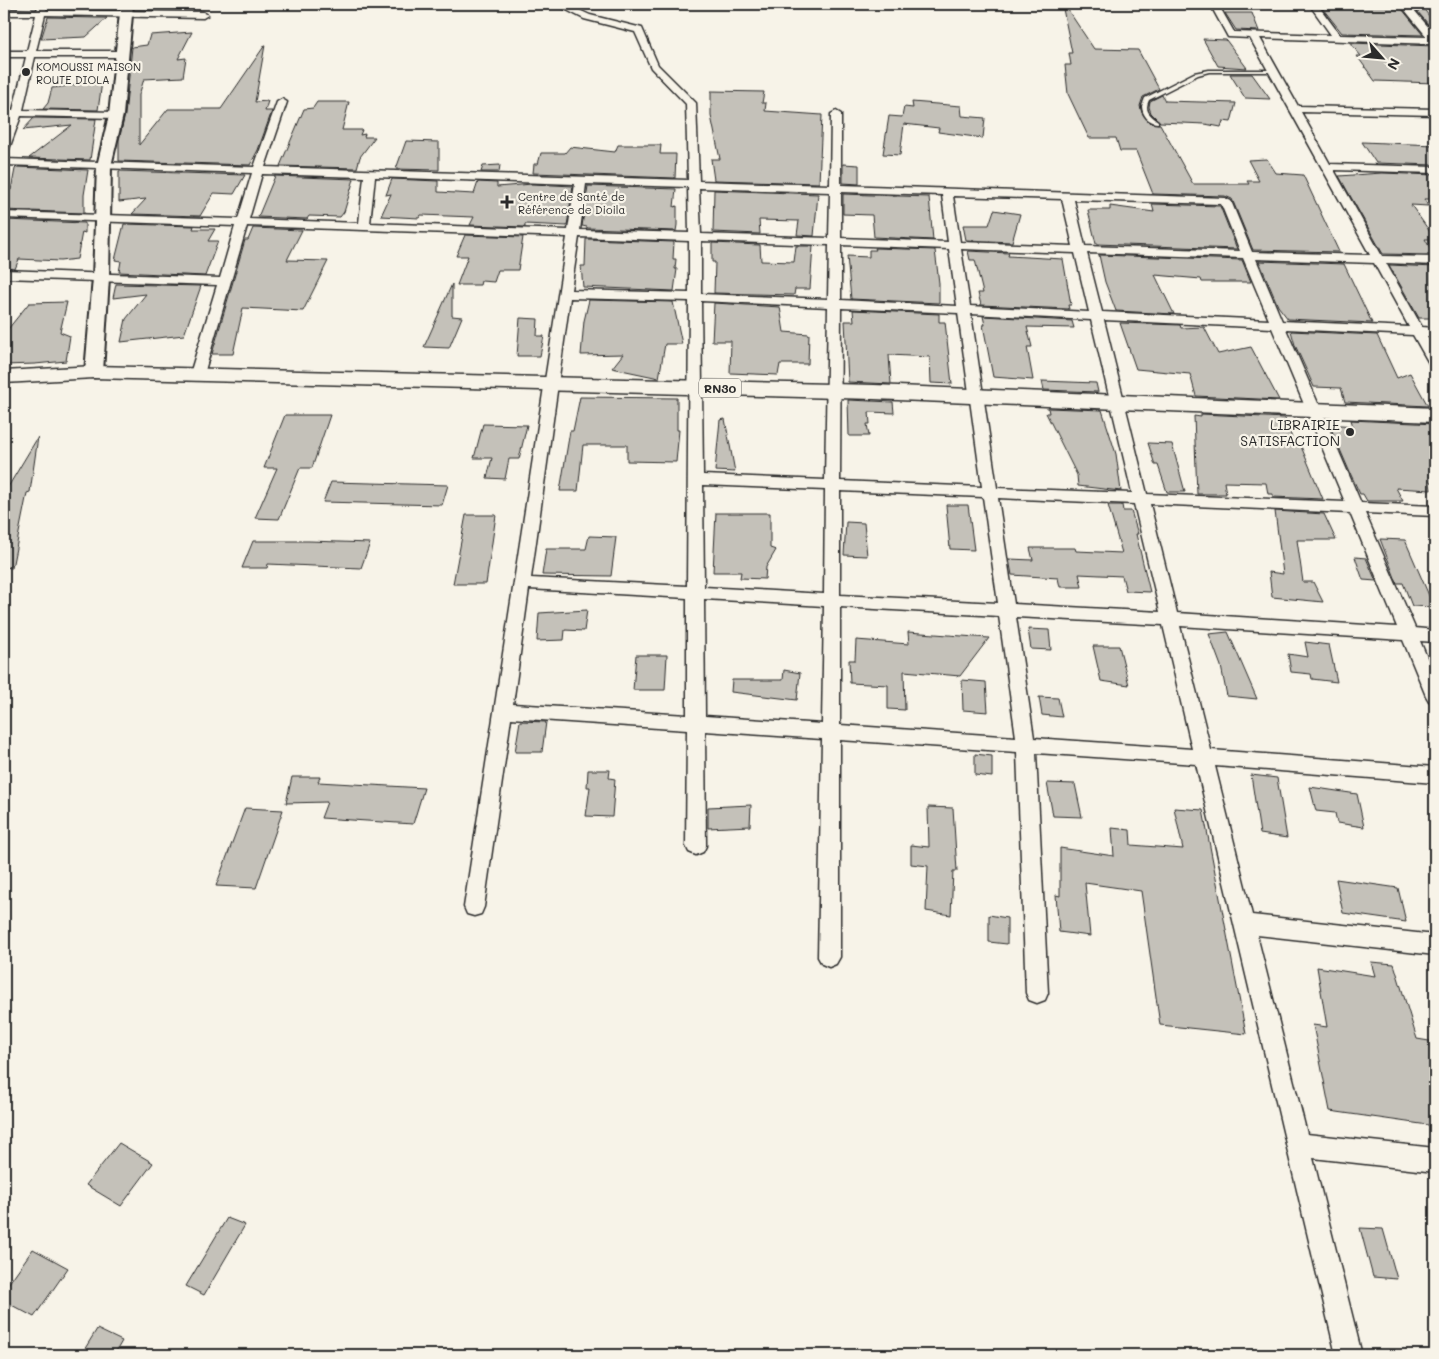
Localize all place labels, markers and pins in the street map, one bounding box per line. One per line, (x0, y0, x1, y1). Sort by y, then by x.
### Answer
place label: KOMOUSSI MAISON ROUTE DIOLA (36, 59, 141, 87)
marker: KOMOUSSI MAISON ROUTE DIOLA (20, 66, 32, 78)
place label: Centre de Santé de Référence de Dioila (518, 189, 626, 217)
marker: Centre de Santé de Référence de Dioila (500, 195, 514, 209)
place label: LIBRAIRIE SATISFACTION (1240, 415, 1340, 450)
marker: LIBRAIRIE SATISFACTION (1344, 426, 1356, 438)

